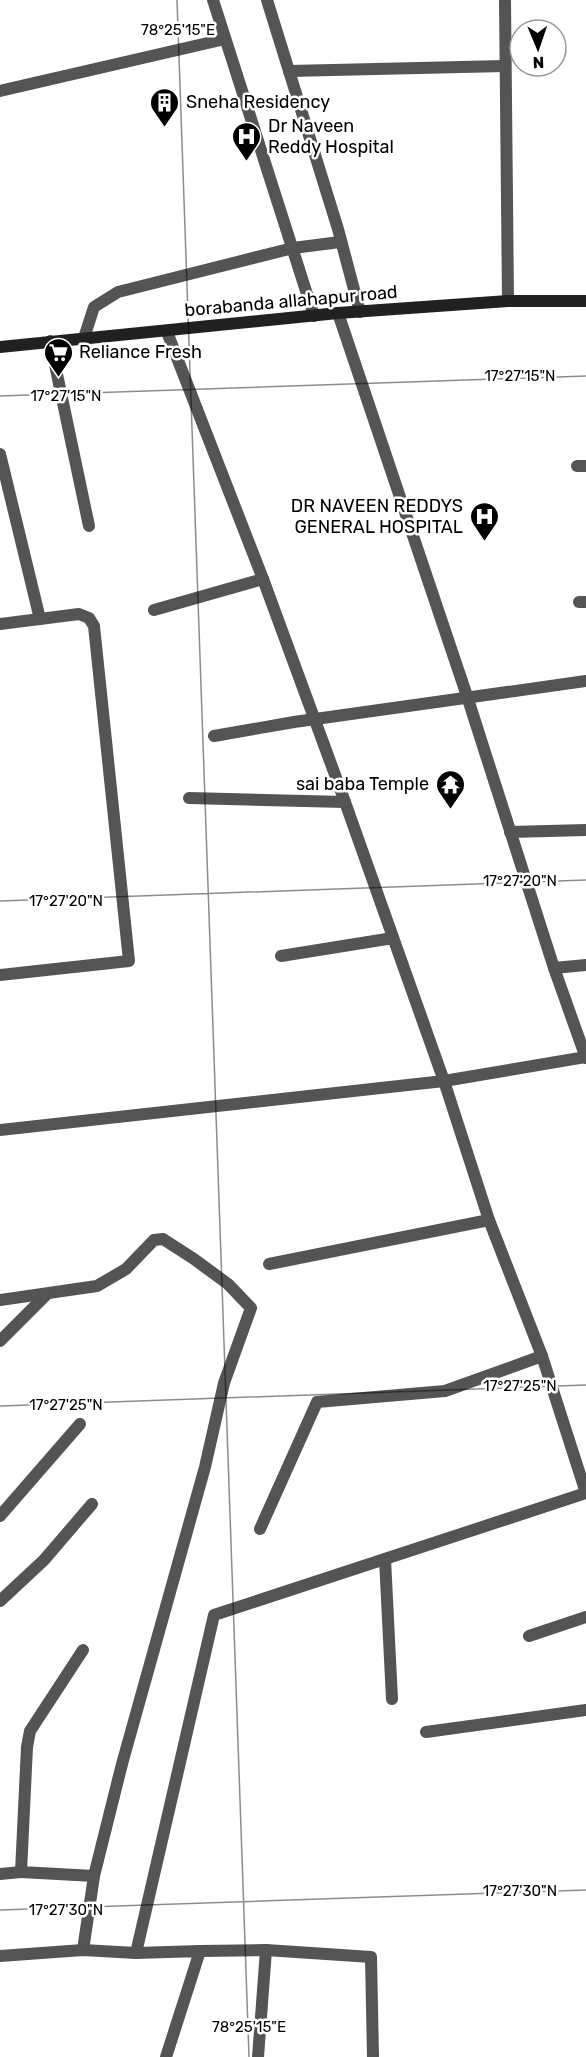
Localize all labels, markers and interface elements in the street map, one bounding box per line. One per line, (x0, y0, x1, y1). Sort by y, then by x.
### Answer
north arrow (508, 18, 568, 78)
text: 78°25'15"E (141, 21, 215, 39)
text: N (532, 53, 545, 72)
building icon: Sneha Residency (149, 86, 181, 128)
place label: Sneha Residency (186, 91, 330, 113)
place label: Dr Naveen Reddy Hospital (268, 115, 394, 158)
hospital icon: Dr Naveen Reddy Hospital (231, 120, 263, 162)
street label: borabanda allahapur road (184, 281, 398, 321)
supermarket icon: Reliance Fresh (42, 336, 74, 378)
place label: Reliance Fresh (79, 341, 202, 363)
text: 17°27'15"N (484, 367, 556, 385)
text: 17°27'15"N (30, 387, 102, 405)
place label: DR NAVEEN REDDYS GENERAL HOSPITAL (291, 495, 463, 538)
hospital icon: DR NAVEEN REDDYS GENERAL HOSPITAL (468, 500, 500, 542)
temple icon: sai baba Temple (434, 768, 466, 810)
place label: sai baba Temple (296, 773, 429, 795)
text: 17°27'20"N (483, 872, 557, 890)
text: 17°27'20"N (29, 892, 103, 910)
text: 17°27'25"N (483, 1377, 557, 1395)
text: 17°27'25"N (29, 1396, 103, 1414)
text: 17°27'30"N (483, 1882, 557, 1900)
text: 17°27'30"N (29, 1901, 103, 1919)
text: 78°25'15"E (212, 2018, 286, 2036)

